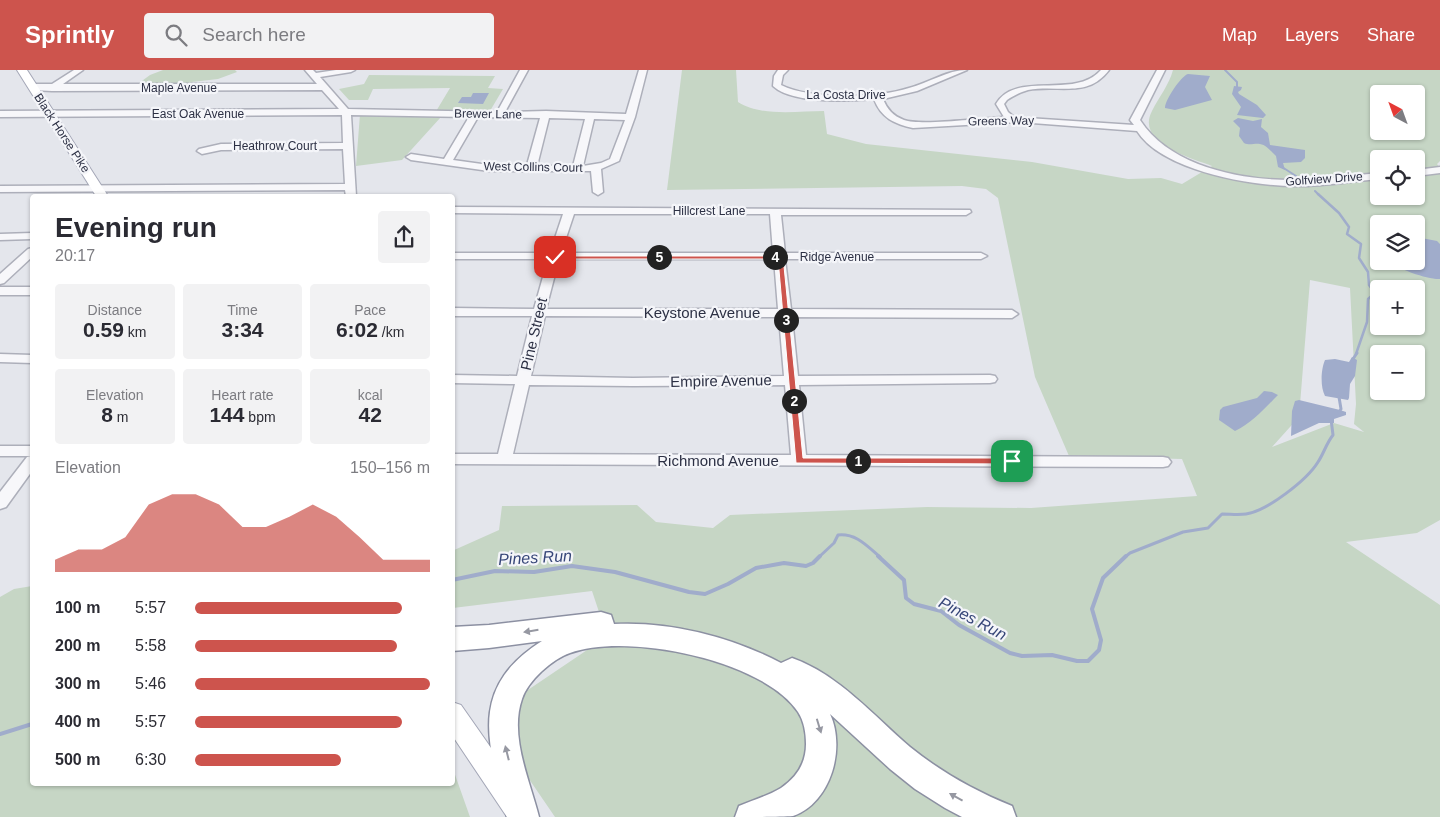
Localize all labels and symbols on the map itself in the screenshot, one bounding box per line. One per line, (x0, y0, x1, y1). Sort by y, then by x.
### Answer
street label: Maple Avenue (141, 81, 217, 95)
north arrow (1370, 85, 1425, 140)
street label: La Costa Drive (806, 88, 886, 102)
street label: Black Horse Pike (31, 91, 93, 175)
street label: Brewer Lane (454, 106, 522, 122)
street label: East Oak Avenue (152, 107, 245, 121)
street label: Greens Way (968, 113, 1034, 129)
street label: Heathrow Court (233, 139, 318, 153)
street label: West Collins Court (483, 159, 583, 175)
street label: Golfview Drive (1285, 169, 1363, 189)
street label: Hillcrest Lane (673, 204, 746, 218)
pin (534, 236, 576, 278)
pin: 5 (646, 244, 672, 270)
pin: 4 (762, 244, 788, 270)
street label: Ridge Avenue (800, 250, 875, 264)
street label: Pine Street (517, 295, 550, 372)
street label: Keystone Avenue (644, 304, 760, 321)
pin: 3 (774, 308, 798, 332)
street label: Empire Avenue (670, 371, 772, 390)
pin: 2 (782, 388, 806, 414)
pin (991, 440, 1033, 482)
pin: 1 (846, 448, 870, 474)
street label: Richmond Avenue (657, 452, 779, 469)
water label: Pines Run (498, 547, 572, 568)
water label: Pines Run (936, 594, 1009, 643)
one-way arrow (523, 627, 539, 635)
one-way arrow (816, 718, 823, 733)
one-way arrow (502, 745, 510, 760)
one-way arrow (949, 792, 963, 801)

